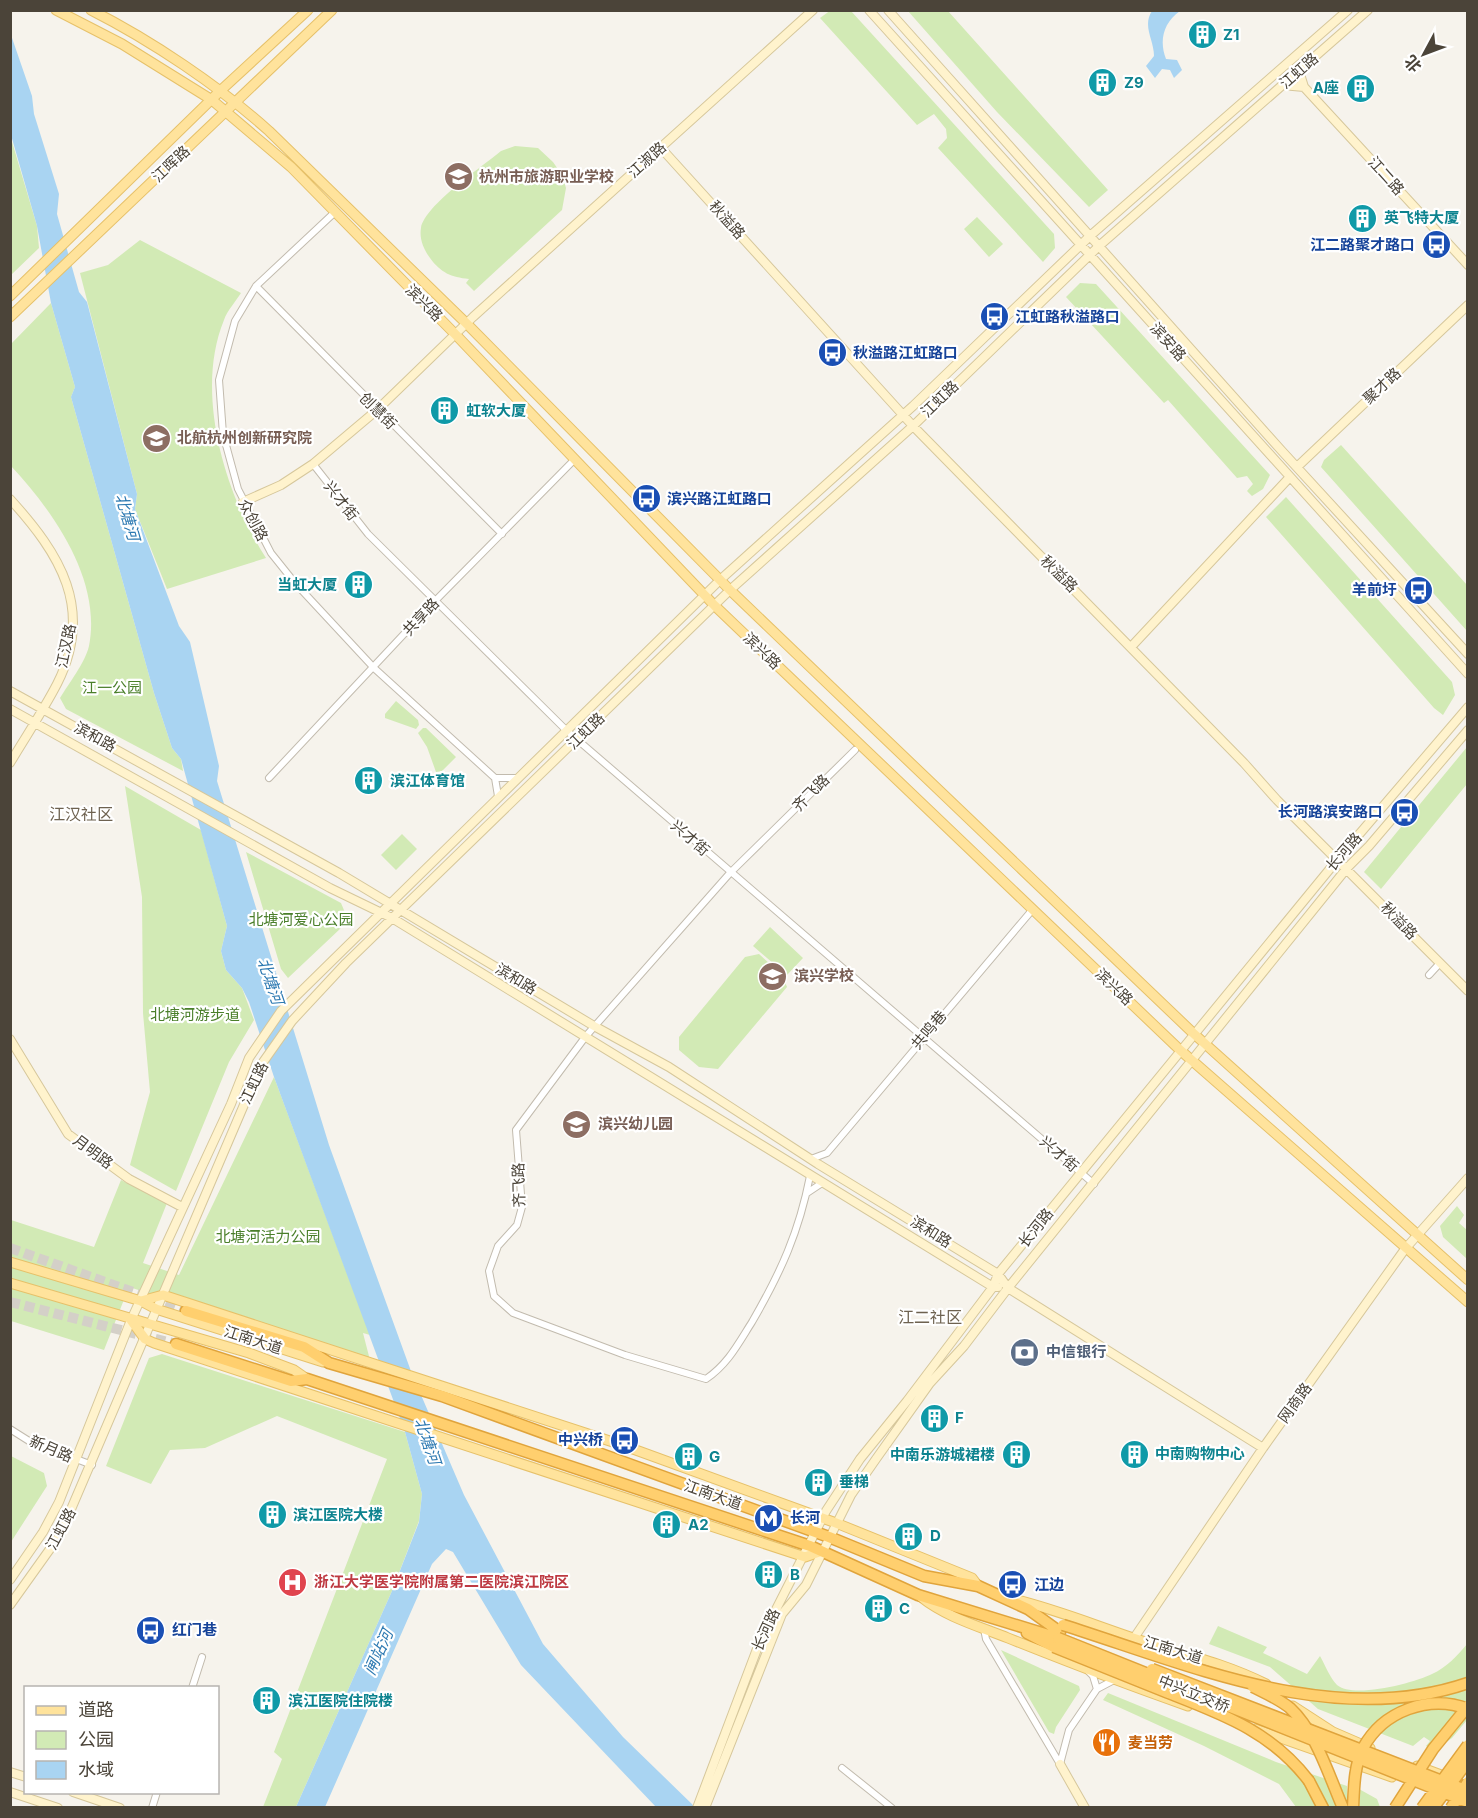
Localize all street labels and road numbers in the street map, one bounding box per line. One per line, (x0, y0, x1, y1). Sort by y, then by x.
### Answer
street label: 江虹路 (1275, 49, 1322, 93)
street label: 江淑路 (624, 138, 670, 182)
street label: 江晖路 (148, 141, 194, 186)
street label: 江二路 (1364, 153, 1408, 199)
street label: 秋溢路 (705, 197, 749, 243)
street label: 滨兴路 (402, 280, 447, 325)
street label: 滨安路 (1146, 319, 1190, 365)
street label: 聚才路 (1359, 363, 1405, 408)
street label: 江虹路 (917, 376, 962, 421)
street label: 创慧街 (356, 388, 401, 433)
street label: 兴才街 (320, 477, 363, 524)
street label: 众创路 (234, 495, 272, 544)
street label: 秋溢路 (1037, 551, 1082, 596)
street label: 共享路 (398, 594, 443, 640)
street label: 江汉路 (52, 622, 79, 670)
street label: 滨兴路 (740, 628, 785, 673)
street label: 江虹路 (563, 708, 608, 753)
street label: 滨和路 (71, 717, 120, 756)
street label: 齐飞路 (788, 770, 833, 815)
street label: 兴才街 (667, 816, 714, 860)
street label: 长河路 (1322, 828, 1366, 875)
street label: 秋溢路 (1377, 898, 1422, 943)
street label: 滨和路 (492, 959, 540, 998)
street label: 滨兴路 (1092, 964, 1137, 1009)
street label: 共鸣巷 (907, 1006, 950, 1053)
street label: 江虹路 (235, 1058, 272, 1107)
street label: 月明路 (70, 1130, 117, 1173)
street label: 兴才街 (1036, 1132, 1083, 1176)
street label: 齐飞路 (509, 1162, 528, 1208)
street label: 长河路 (1014, 1204, 1057, 1251)
street label: 滨和路 (907, 1212, 955, 1252)
street label: 江南大道 (222, 1321, 285, 1358)
street label: 网商路 (1274, 1379, 1316, 1426)
street label: 新月路 (27, 1431, 76, 1466)
street label: 江南大道 (682, 1475, 745, 1514)
street label: 江虹路 (42, 1504, 80, 1553)
street label: 长河路 (747, 1605, 784, 1654)
street label: 江南大道 (1142, 1632, 1205, 1667)
street label: 中兴立交桥 (1156, 1671, 1233, 1716)

